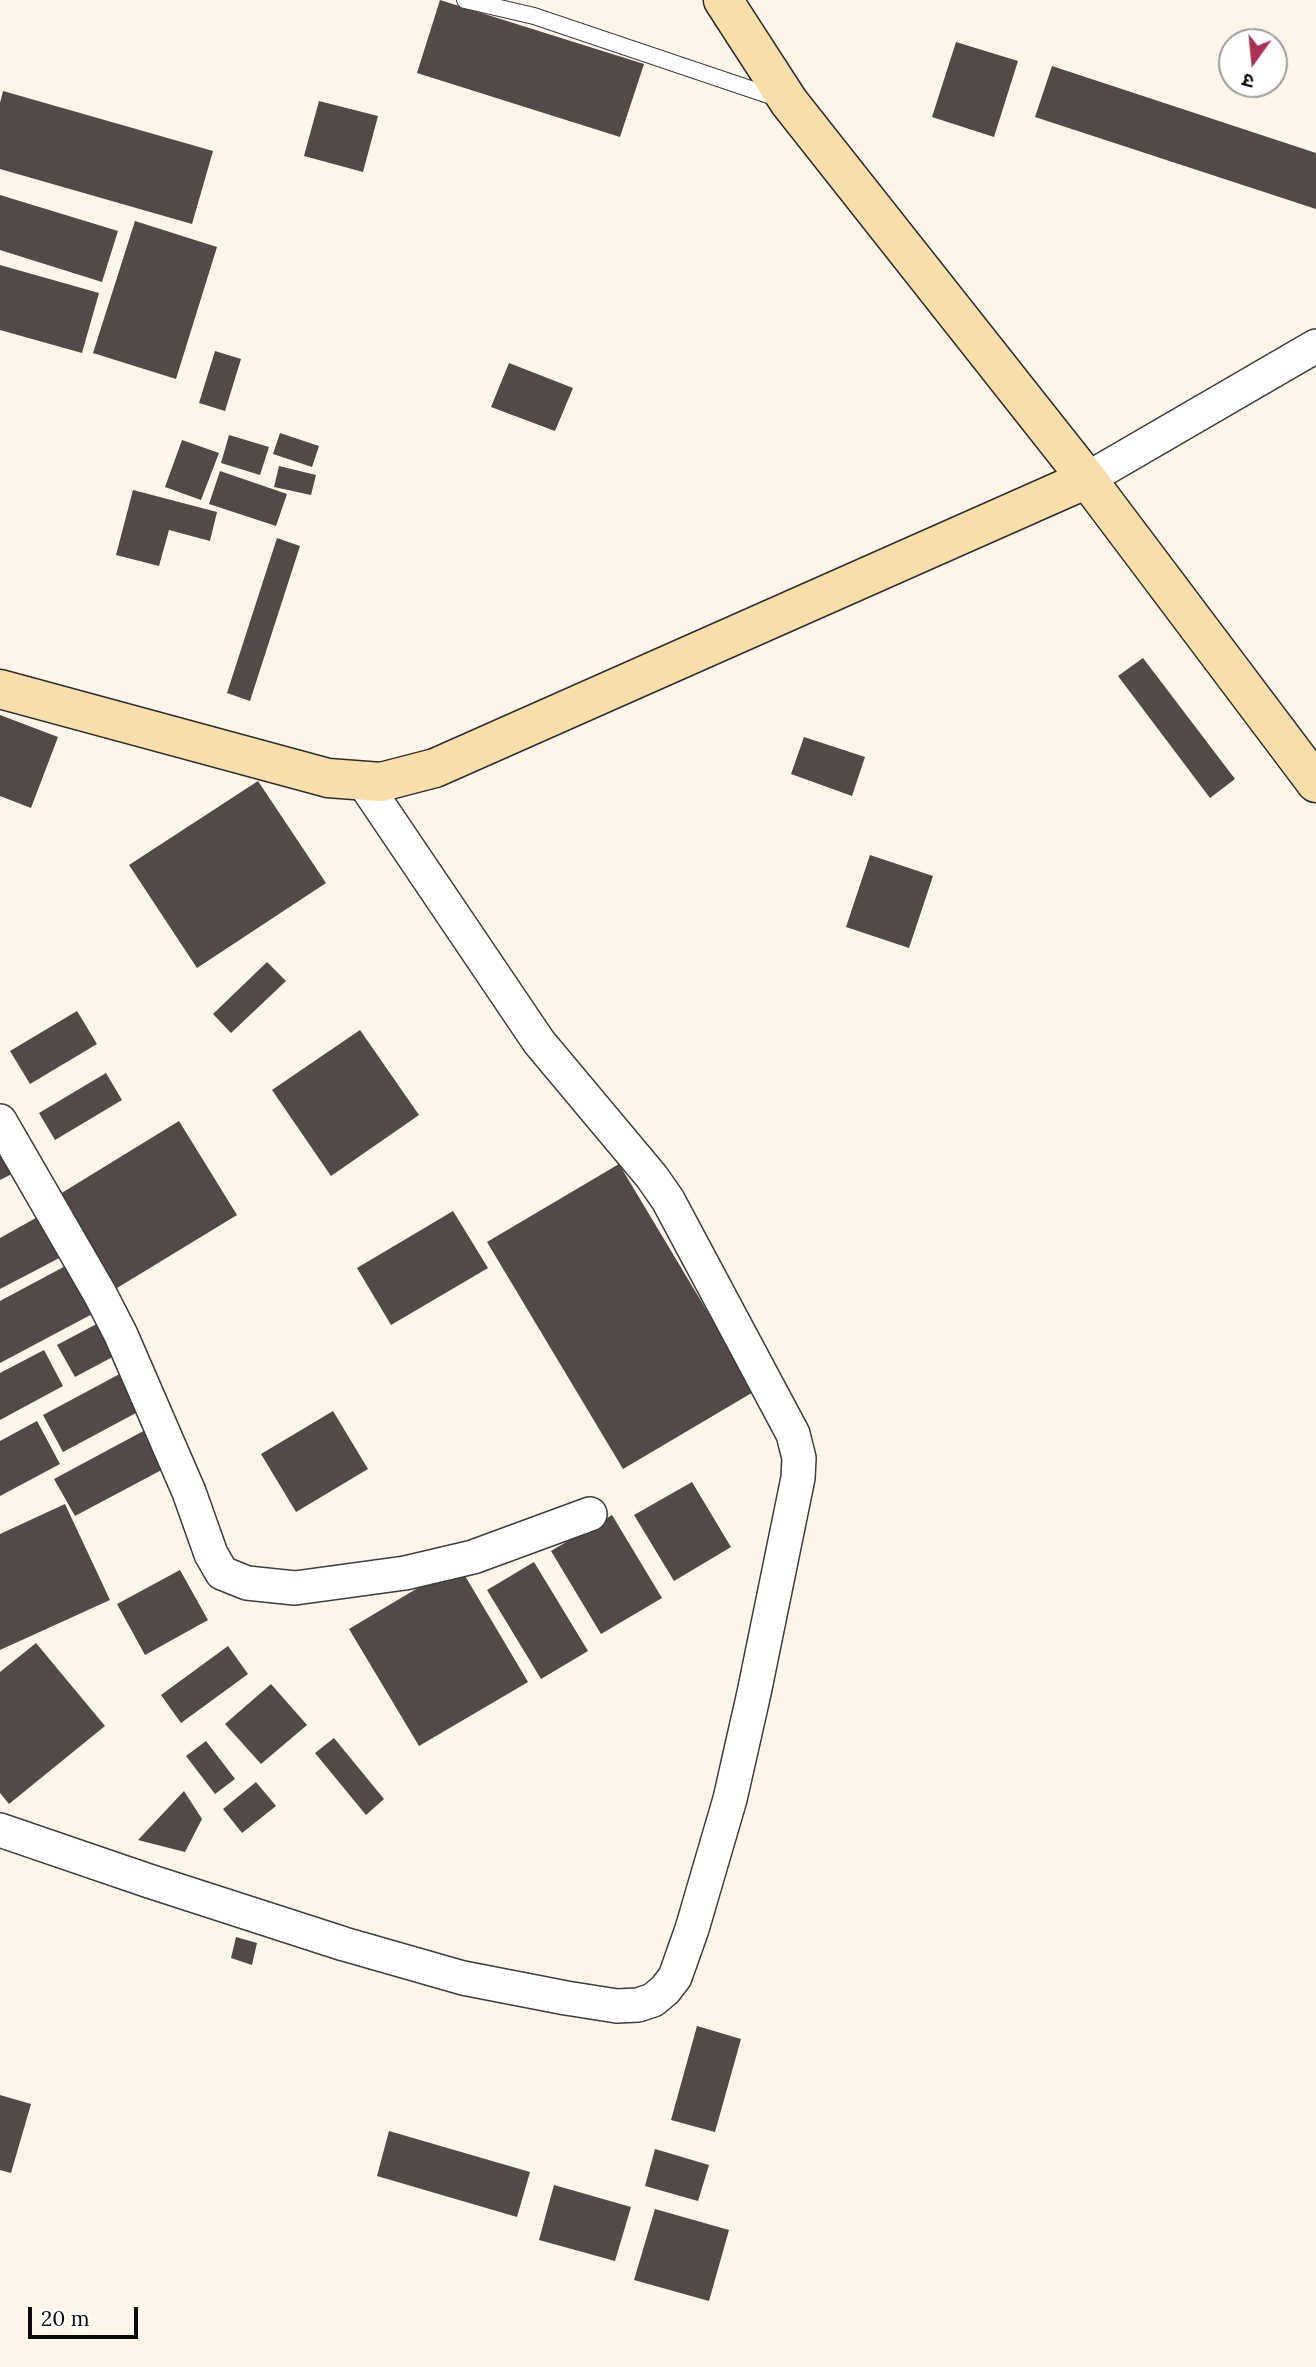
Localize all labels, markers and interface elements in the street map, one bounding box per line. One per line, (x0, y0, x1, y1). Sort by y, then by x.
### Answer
north arrow (1218, 28, 1288, 98)
text: उ (1240, 68, 1257, 94)
scale bar (32, 2294, 142, 2338)
text: 20 m (41, 2305, 90, 2332)

